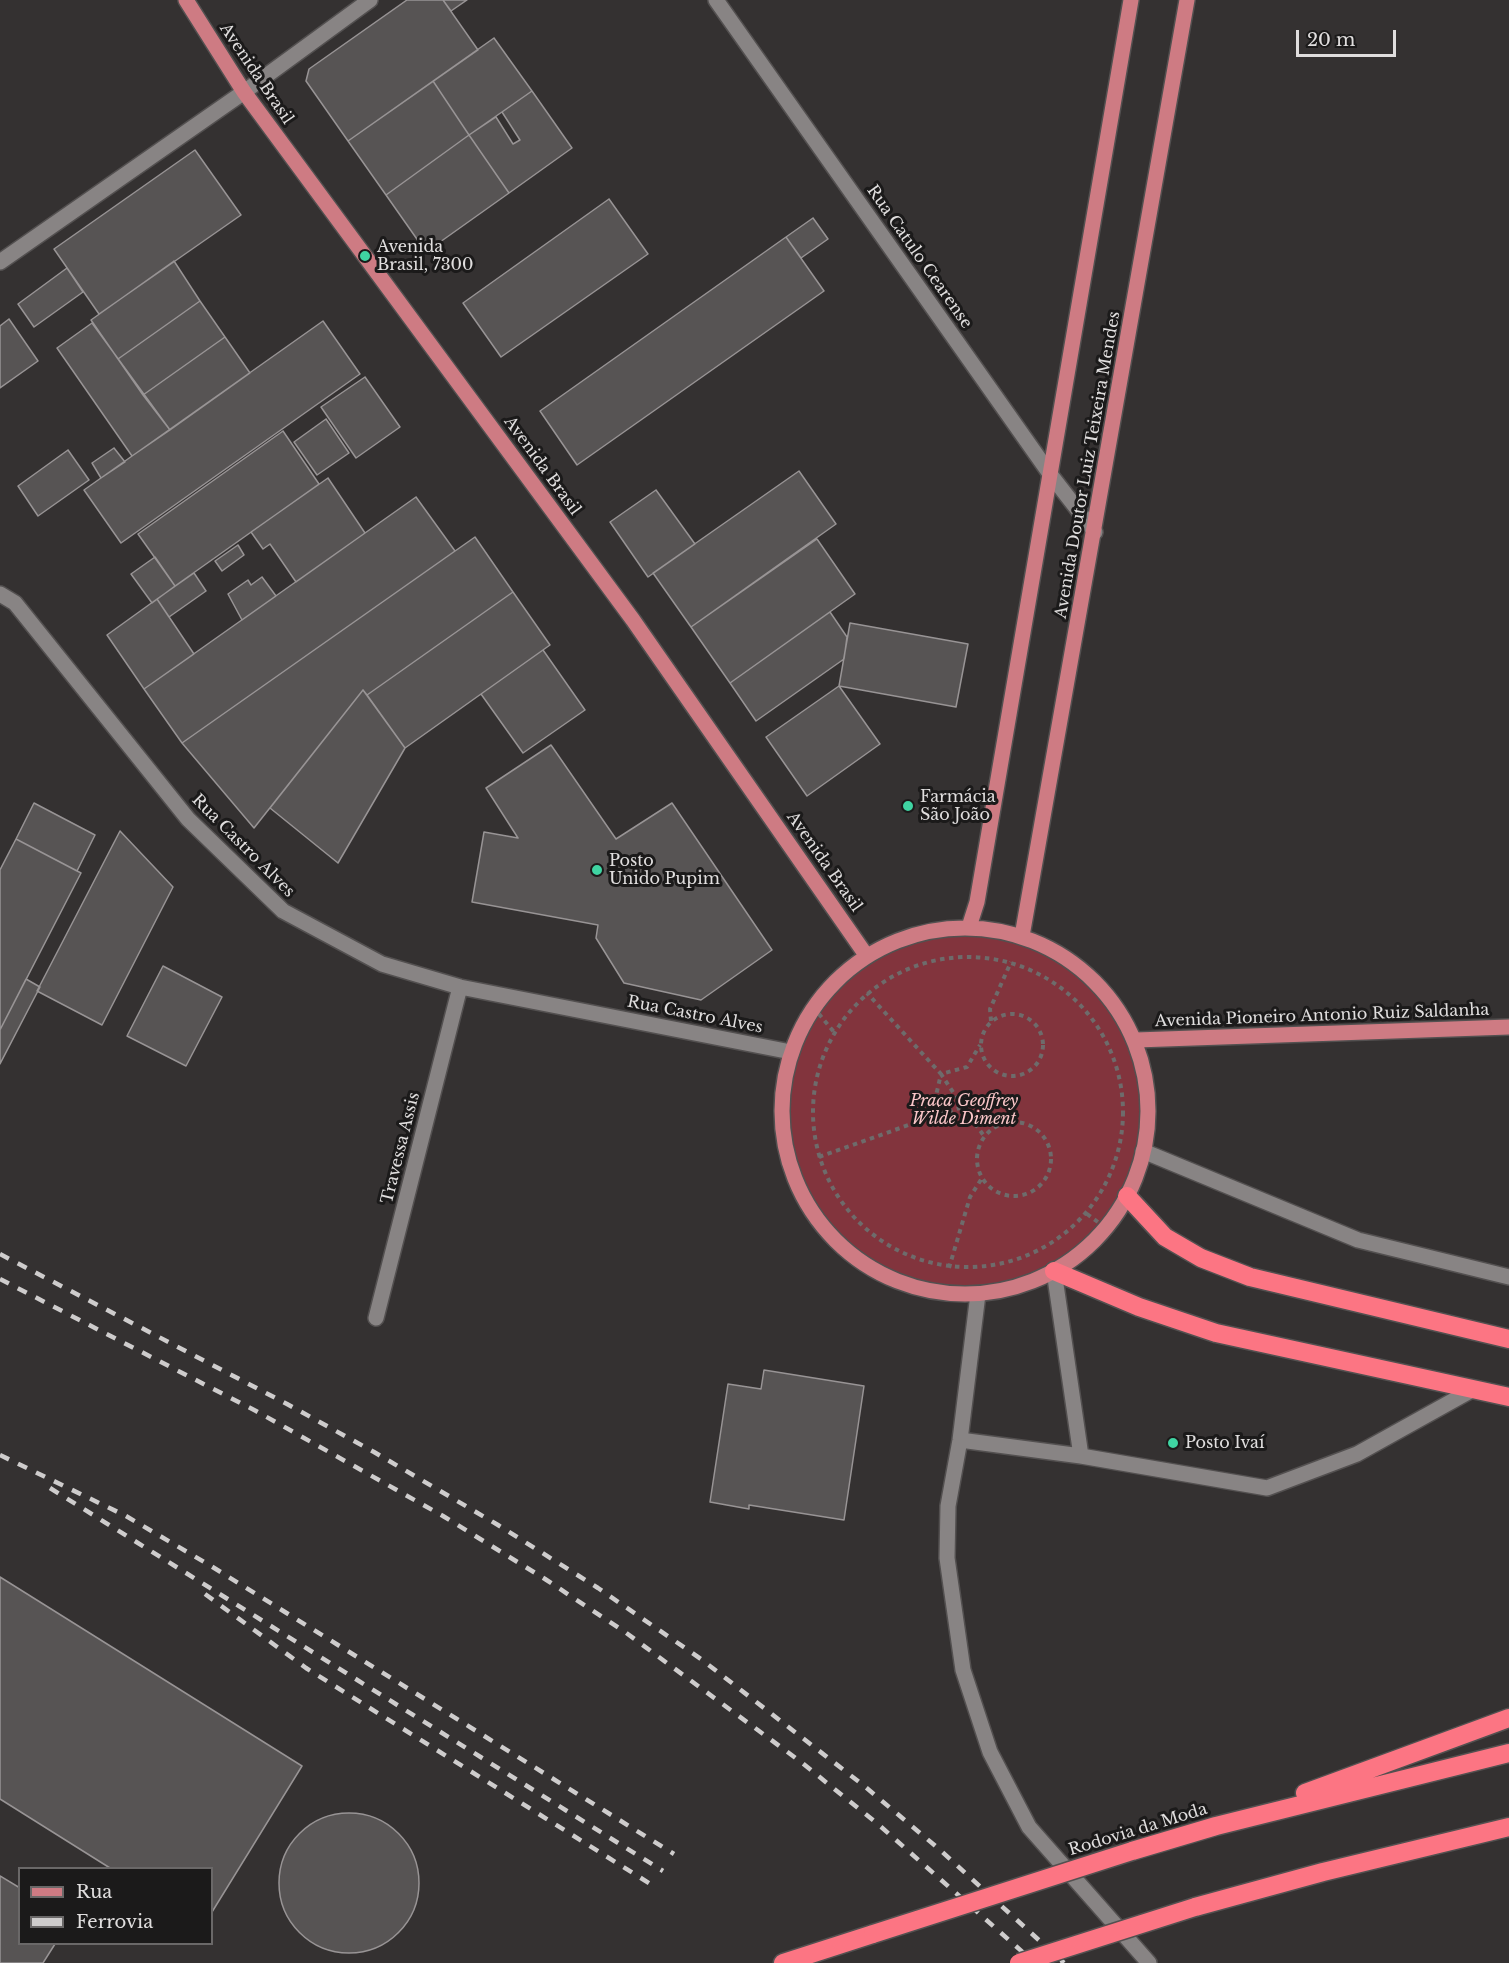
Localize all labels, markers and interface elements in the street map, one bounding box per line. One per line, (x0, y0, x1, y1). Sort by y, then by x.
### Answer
scale bar (1299, 18, 1400, 56)
street label: Avenida Brasil (215, 20, 297, 128)
text: 20 m (1307, 29, 1355, 51)
street label: Rua Catulo Cearense (862, 182, 976, 332)
place label: Avenida Brasil, 7300 (377, 237, 473, 275)
marker: Avenida Brasil, 7300 (358, 249, 372, 263)
street label: Avenida Doutor Luiz Teixeira Mendes (1052, 310, 1124, 620)
street label: Avenida Brasil (500, 413, 584, 519)
place label: Farmácia São João (920, 787, 996, 825)
street label: Rua Castro Alves (188, 791, 298, 901)
marker: Farmácia São João (901, 799, 915, 813)
street label: Avenida Brasil (782, 808, 866, 916)
place label: Posto Unido Pupim (609, 851, 720, 889)
marker: Posto Unido Pupim (590, 863, 604, 877)
street label: Rua Castro Alves (626, 992, 764, 1038)
street label: Avenida Pioneiro Antonio Ruiz Saldanha (1155, 1001, 1489, 1031)
street label: Travessa Assis (378, 1090, 424, 1206)
park label: Praça Geoffrey Wilde Diment (910, 1091, 1018, 1129)
place label: Posto Ivaí (1185, 1433, 1264, 1453)
marker: Posto Ivaí (1166, 1436, 1180, 1450)
street label: Rodovia da Moda (1066, 1800, 1210, 1860)
legend (18, 1867, 213, 1945)
text: Rua (76, 1881, 112, 1903)
text: Ferrovia (76, 1911, 153, 1933)

